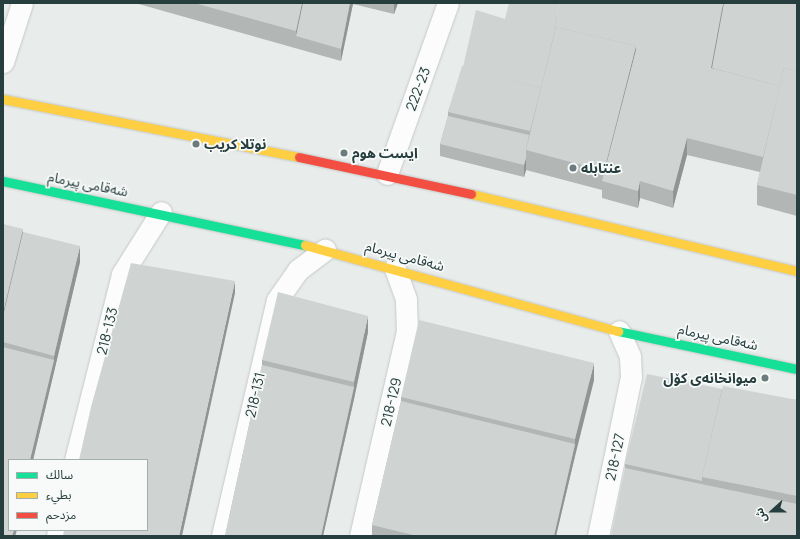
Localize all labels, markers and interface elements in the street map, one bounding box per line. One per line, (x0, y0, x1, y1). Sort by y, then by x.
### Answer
street label: 222-23 (402, 65, 434, 113)
place label: نوتلا كريب (204, 136, 266, 152)
marker: نوتلا كريب (191, 139, 201, 149)
place label: ايست هوم (352, 145, 418, 161)
marker: ايست هوم (339, 148, 349, 158)
place label: عنتابله (581, 160, 621, 176)
marker: عنتابله (568, 163, 578, 173)
street label: شەقامی پیرمام (47, 168, 129, 200)
street label: شەقامی پیرمام (364, 237, 446, 275)
street label: 218-133 (93, 305, 121, 357)
street label: شەقامی پیرمام (677, 320, 759, 354)
place label: میوانخانەی کۆل (663, 370, 757, 386)
street label: 218-131 (242, 371, 268, 419)
marker: میوانخانەی کۆل (760, 373, 770, 383)
street label: 218-129 (377, 376, 405, 428)
street label: 218-127 (602, 432, 628, 482)
legend (8, 459, 148, 531)
text: سالك (46, 466, 73, 483)
text: بطيء (46, 486, 72, 503)
north arrow (752, 491, 792, 531)
text: مزدحم (46, 506, 76, 523)
text: ش (751, 506, 770, 525)

